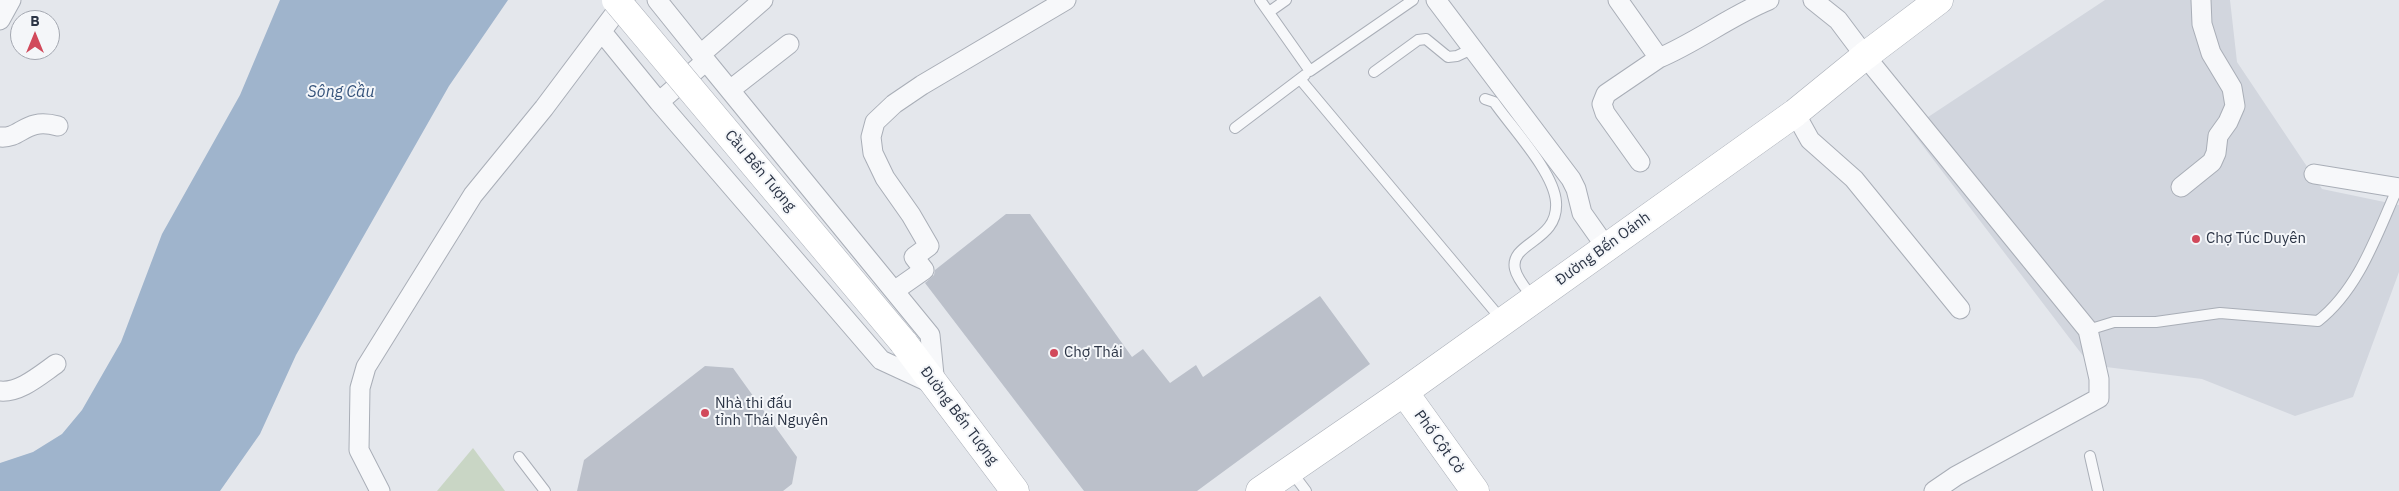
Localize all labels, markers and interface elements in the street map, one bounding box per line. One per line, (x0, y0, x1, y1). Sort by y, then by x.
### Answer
north arrow (10, 10, 60, 60)
text: B (30, 12, 40, 30)
water label: Sông Cầu (308, 82, 374, 102)
street label: Cầu Bến Tượng (721, 127, 799, 215)
street label: Đường Bến Oánh (1552, 209, 1654, 289)
place label: Chợ Túc Duyên (2206, 230, 2306, 248)
marker: Chợ Túc Duyên (2190, 233, 2202, 245)
place label: Chợ Thái (1064, 344, 1123, 362)
marker: Chợ Thái (1048, 347, 1060, 359)
street label: Đường Bến Tượng (916, 363, 1002, 469)
place label: Nhà thi đấu tỉnh Thái Nguyên (715, 395, 828, 430)
marker: Nhà thi đấu tỉnh Thái Nguyên (699, 407, 711, 419)
street label: Phố Cột Cờ (1410, 407, 1468, 477)

